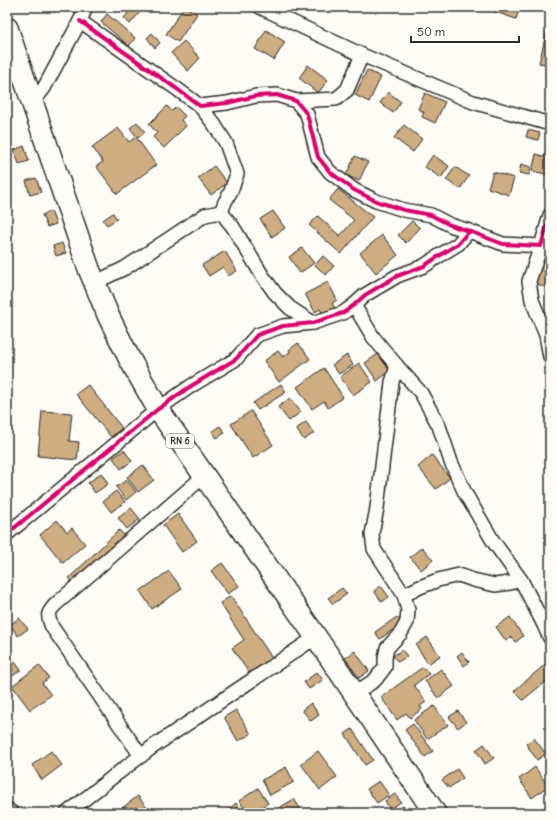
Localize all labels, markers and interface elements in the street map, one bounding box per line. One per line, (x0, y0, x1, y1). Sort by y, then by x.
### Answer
scale bar (411, 18, 519, 44)
text: 50 m (417, 24, 446, 39)
road number: RN 6 (166, 434, 194, 448)

